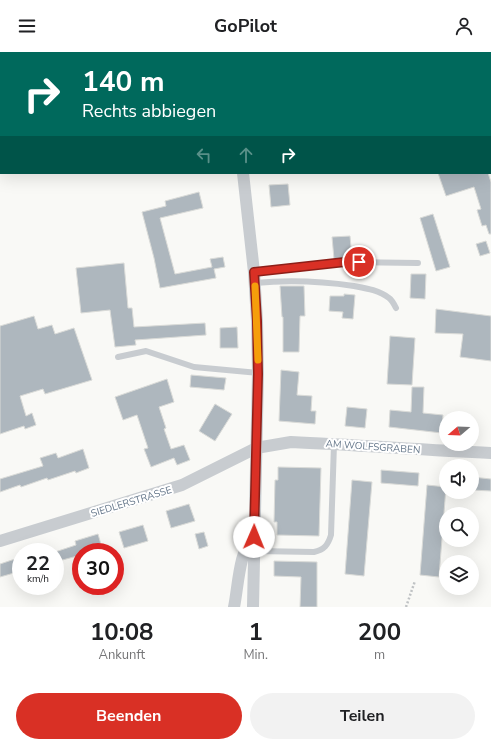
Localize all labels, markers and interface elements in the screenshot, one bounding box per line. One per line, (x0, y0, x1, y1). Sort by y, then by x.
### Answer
text: GoPilot (214, 14, 277, 38)
icon: menu (16, 15, 38, 37)
icon: person (453, 15, 475, 37)
text: 140 m (82, 63, 165, 101)
icon: right (16, 68, 68, 120)
text: Rechts abbiegen (82, 99, 216, 123)
icon: left (193, 144, 215, 166)
icon: ahead (235, 144, 257, 166)
icon: right (277, 144, 299, 166)
pin (342, 245, 376, 279)
icon: arrive (348, 251, 370, 273)
north arrow (439, 411, 479, 451)
map controls (439, 411, 479, 595)
street label: AM WOLFSGRABEN (325, 437, 421, 457)
button: sound (439, 459, 479, 499)
street label: SIEDLERSTRASSE (89, 483, 174, 521)
button: search (439, 507, 479, 547)
position arrow (233, 516, 275, 558)
speed limit sign: 30 (72, 543, 124, 595)
text: 22 (26, 550, 50, 577)
button: layers (439, 555, 479, 595)
text: km/h (27, 572, 49, 586)
text: 10:08 (90, 616, 154, 648)
text: 1 (248, 616, 263, 648)
text: 200 (358, 616, 401, 648)
text: Ankunft (98, 646, 145, 664)
text: Min. (243, 646, 268, 664)
text: m (374, 646, 385, 664)
button: Beenden (16, 693, 242, 739)
button: Teilen (250, 693, 475, 739)

